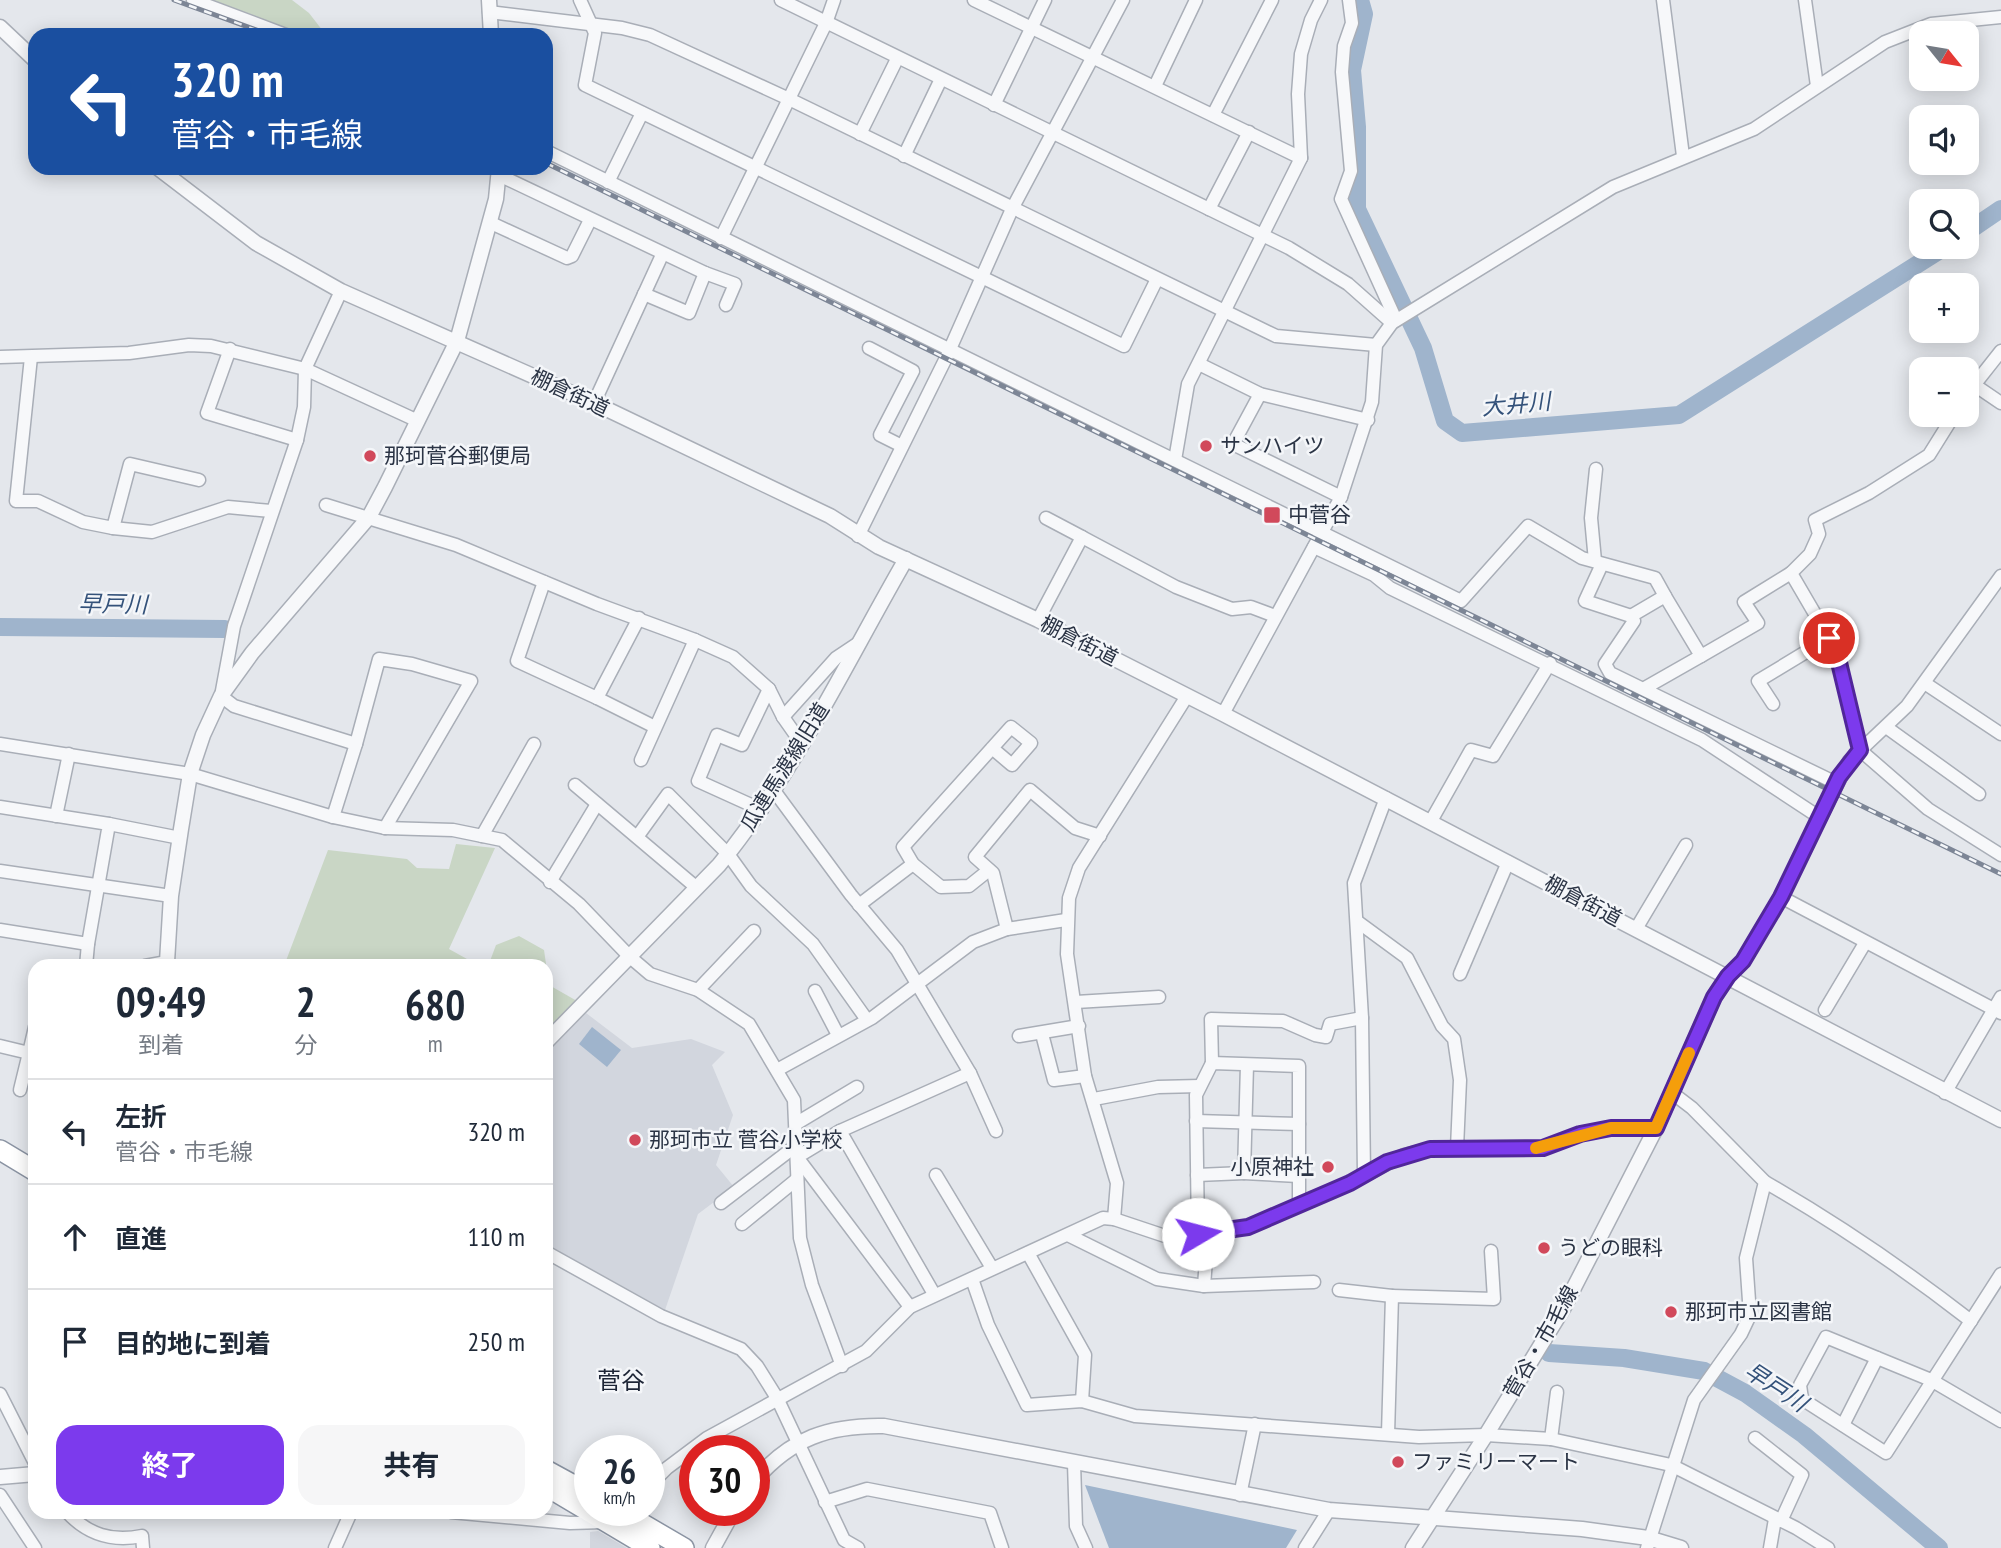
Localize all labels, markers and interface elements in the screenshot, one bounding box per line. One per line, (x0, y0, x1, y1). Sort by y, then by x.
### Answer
north arrow (1909, 21, 1979, 91)
map controls (1909, 21, 1979, 427)
text: 320 m (171, 47, 284, 111)
icon: left (56, 56, 147, 147)
button: sound (1909, 105, 1979, 175)
text: 菅谷・市毛線 (171, 113, 363, 155)
button: search (1909, 189, 1979, 259)
button: + (1909, 273, 1979, 343)
button: − (1909, 357, 1979, 427)
street label: 棚倉街道 (526, 363, 614, 423)
water label: 大井川 (1480, 386, 1555, 421)
place label: サンハイツ (1220, 432, 1325, 459)
marker: サンハイツ (1198, 438, 1214, 454)
place label: 那珂菅谷郵便局 (384, 442, 531, 469)
marker: 那珂菅谷郵便局 (362, 448, 378, 464)
place label: 中菅谷 (1288, 501, 1351, 528)
marker: 中菅谷 (1262, 505, 1282, 525)
water label: 早戸川 (78, 588, 151, 619)
pin (1799, 608, 1859, 668)
street label: 棚倉街道 (1036, 609, 1123, 672)
icon: arrive (1810, 619, 1848, 657)
street label: 瓜連馬渡線旧道 (734, 697, 835, 836)
street label: 棚倉街道 (1540, 869, 1627, 932)
text: 09:49 (116, 974, 207, 1029)
text: 2 (296, 974, 316, 1029)
text: 680 (405, 977, 465, 1032)
text: m (428, 1029, 443, 1058)
text: 到着 (138, 1030, 184, 1059)
text: 分 (294, 1030, 317, 1059)
text: 左折 (115, 1100, 167, 1133)
icon: left (56, 1113, 94, 1151)
text: 320 m (467, 1115, 525, 1148)
place label: 那珂市立 菅谷小学校 (649, 1126, 842, 1153)
marker: 那珂市立 菅谷小学校 (627, 1132, 643, 1148)
text: 菅谷・市毛線 (115, 1137, 253, 1166)
place label: 小原神社 (1230, 1153, 1314, 1180)
marker: 小原神社 (1320, 1159, 1336, 1175)
position arrow (1161, 1197, 1235, 1271)
icon: ahead (56, 1218, 94, 1256)
text: 110 m (467, 1220, 525, 1253)
text: 直進 (115, 1222, 167, 1255)
place label: うどの眼科 (1558, 1234, 1663, 1261)
marker: うどの眼科 (1536, 1240, 1552, 1256)
street label: 菅谷・市毛線 (1497, 1280, 1584, 1403)
place label: 那珂市立図書館 (1685, 1298, 1832, 1325)
marker: 那珂市立図書館 (1663, 1304, 1679, 1320)
icon: arrive (56, 1323, 94, 1361)
text: 250 m (467, 1325, 525, 1358)
text: 目的地に到着 (115, 1327, 271, 1360)
water label: 早戸川 (1739, 1356, 1816, 1419)
district label: 菅谷 (597, 1365, 645, 1396)
button: 終了 (56, 1425, 284, 1505)
button: 共有 (298, 1425, 525, 1505)
speed limit sign: 30 (679, 1435, 770, 1526)
text: 26 (603, 1448, 636, 1494)
place label: ファミリーマート (1412, 1448, 1580, 1475)
marker: ファミリーマート (1390, 1454, 1406, 1470)
text: km/h (604, 1486, 635, 1509)

